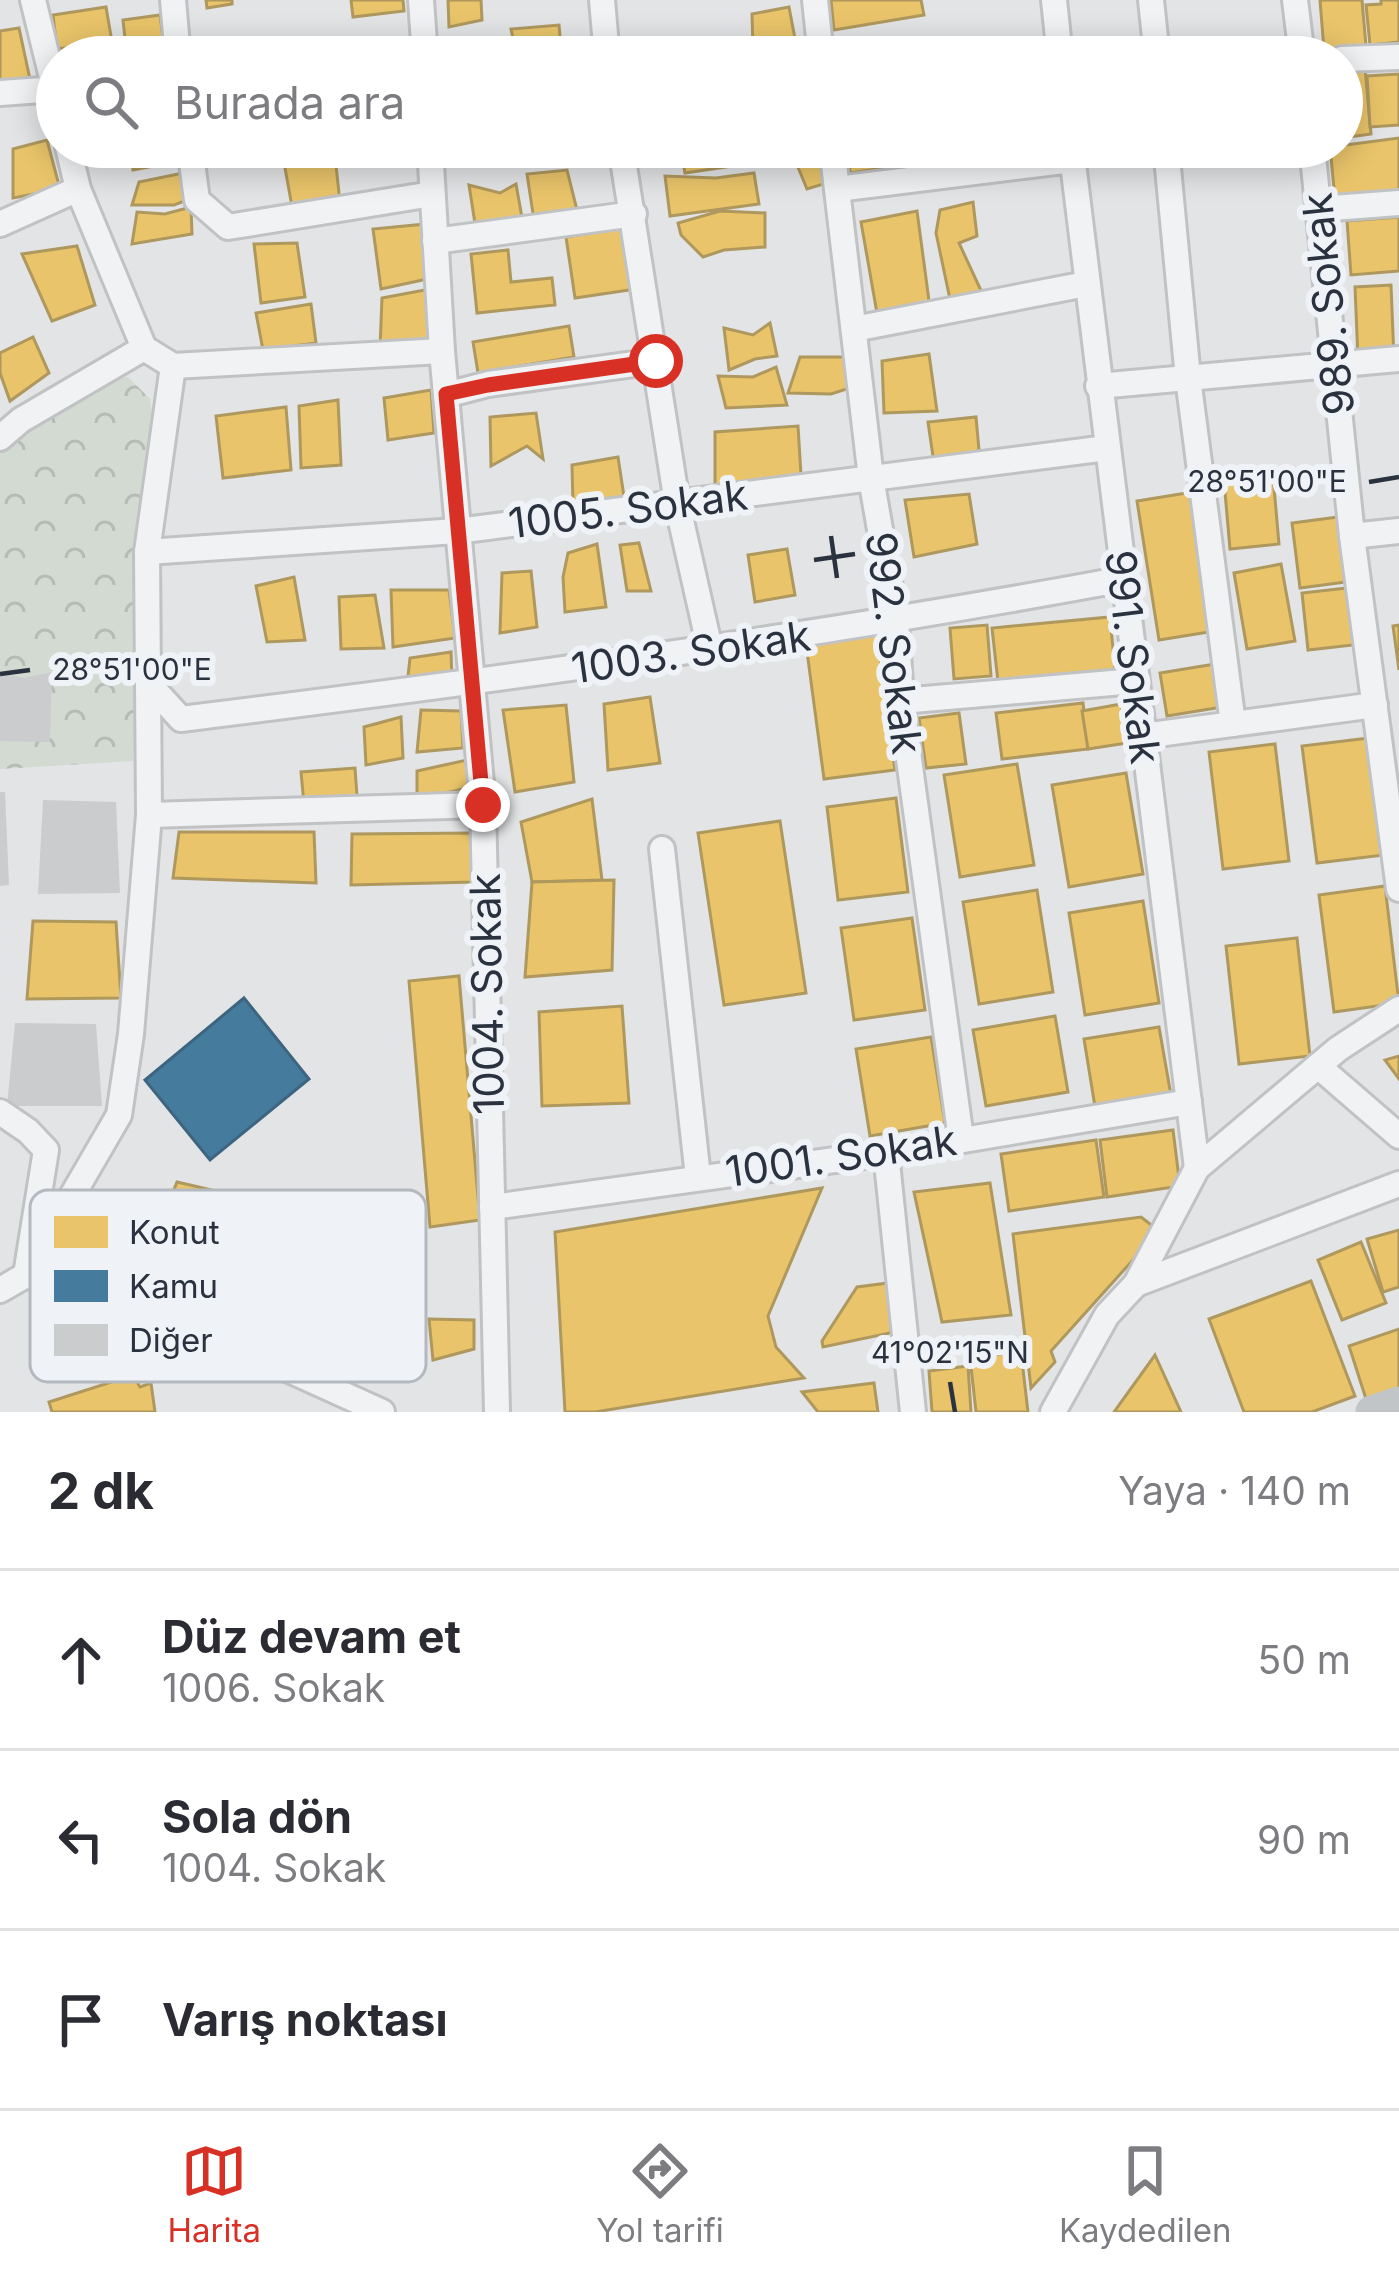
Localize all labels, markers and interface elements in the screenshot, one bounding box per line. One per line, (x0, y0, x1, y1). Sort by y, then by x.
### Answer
search box (36, 36, 1363, 168)
icon: search (78, 69, 144, 135)
text: Burada ara (174, 75, 405, 130)
street label: 989. Sokak (1291, 191, 1365, 417)
route start (629, 334, 683, 388)
text: 28°51'00"E (1187, 463, 1347, 499)
street label: 1005. Sokak (506, 469, 750, 548)
street label: 992. Sokak (856, 529, 933, 757)
street label: 991. Sokak (1095, 547, 1172, 767)
street label: 1003. Sokak (568, 609, 814, 694)
text: 28°51'00"E (52, 651, 212, 687)
route end (456, 778, 510, 832)
street label: 1004. Sokak (459, 873, 514, 1115)
street label: 1001. Sokak (722, 1114, 960, 1197)
legend (30, 1190, 426, 1382)
text: Konut (129, 1212, 220, 1252)
text: Kamu (129, 1266, 218, 1306)
text: Diğer (129, 1320, 213, 1360)
text: 41°02'15"N (871, 1334, 1029, 1370)
text: 2 dk (48, 1460, 154, 1521)
text: Yaya · 140 m (1118, 1467, 1351, 1514)
text: Düz devam et (162, 1609, 461, 1664)
icon: ahead (48, 1627, 114, 1693)
text: 50 m (1258, 1636, 1351, 1683)
text: 1006. Sokak (162, 1664, 385, 1711)
text: Sola dön (162, 1789, 352, 1844)
icon: left (48, 1807, 114, 1873)
text: 90 m (1257, 1816, 1351, 1863)
text: 1004. Sokak (162, 1844, 386, 1891)
icon: arrive (48, 1987, 114, 2053)
text: Varış noktası (162, 1992, 448, 2047)
tab: Harita (168, 2138, 261, 2250)
tab: Yol tarifi (596, 2138, 724, 2250)
tab: Kaydedilen (1059, 2138, 1231, 2250)

